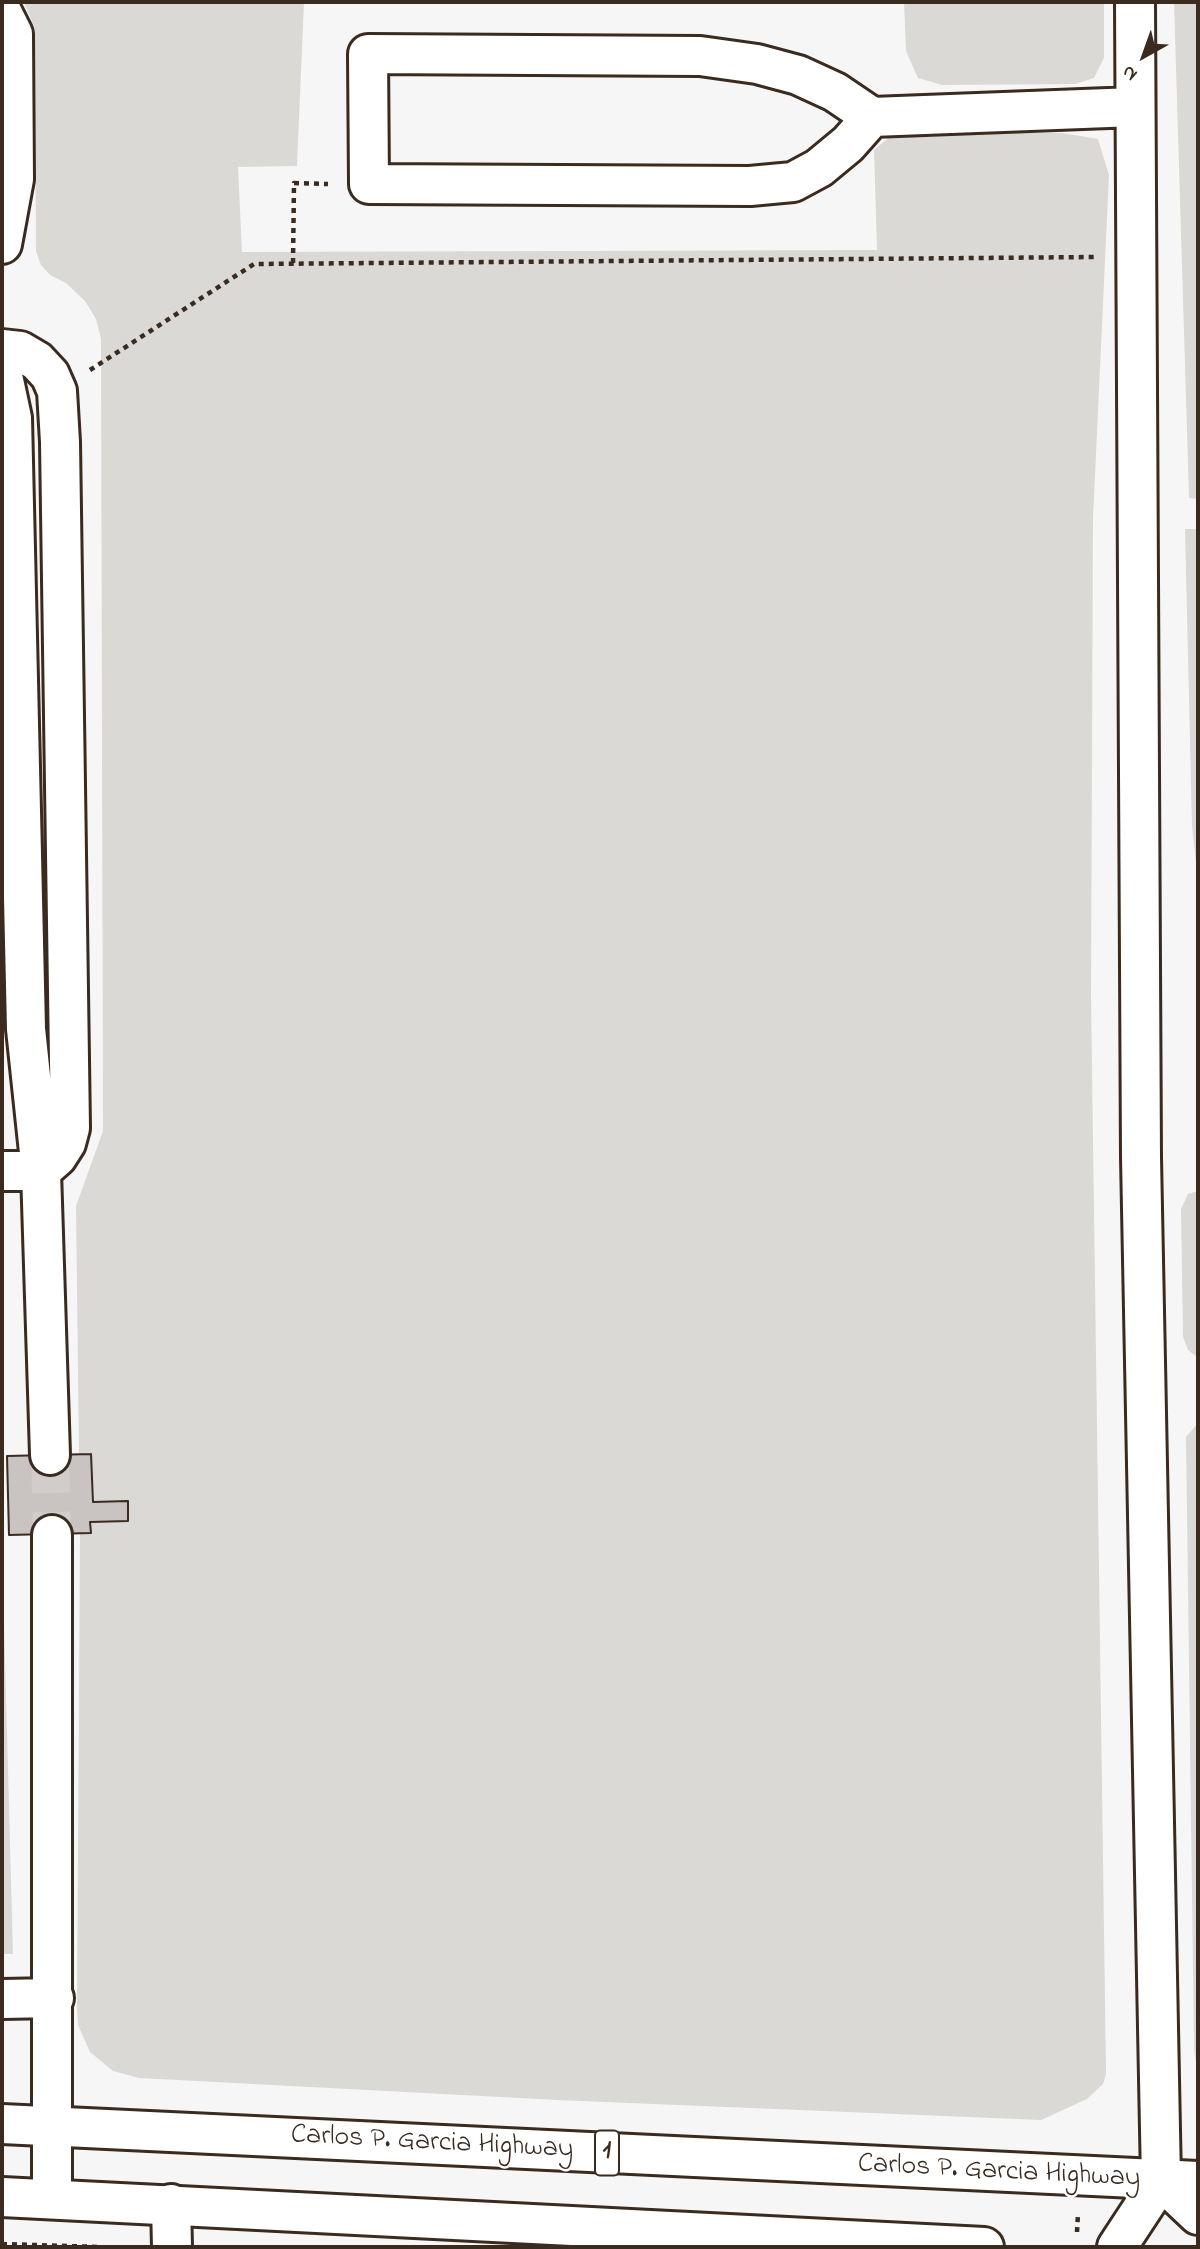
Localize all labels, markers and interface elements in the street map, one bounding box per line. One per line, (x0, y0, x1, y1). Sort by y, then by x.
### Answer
north arrow (1109, 21, 1179, 91)
text: N (1117, 58, 1144, 87)
street label: Carlos P. Garcia Highway (290, 2120, 574, 2168)
road number: 1 (595, 2130, 619, 2176)
street label: Carlos P. Garcia Highway (857, 2149, 1141, 2197)

